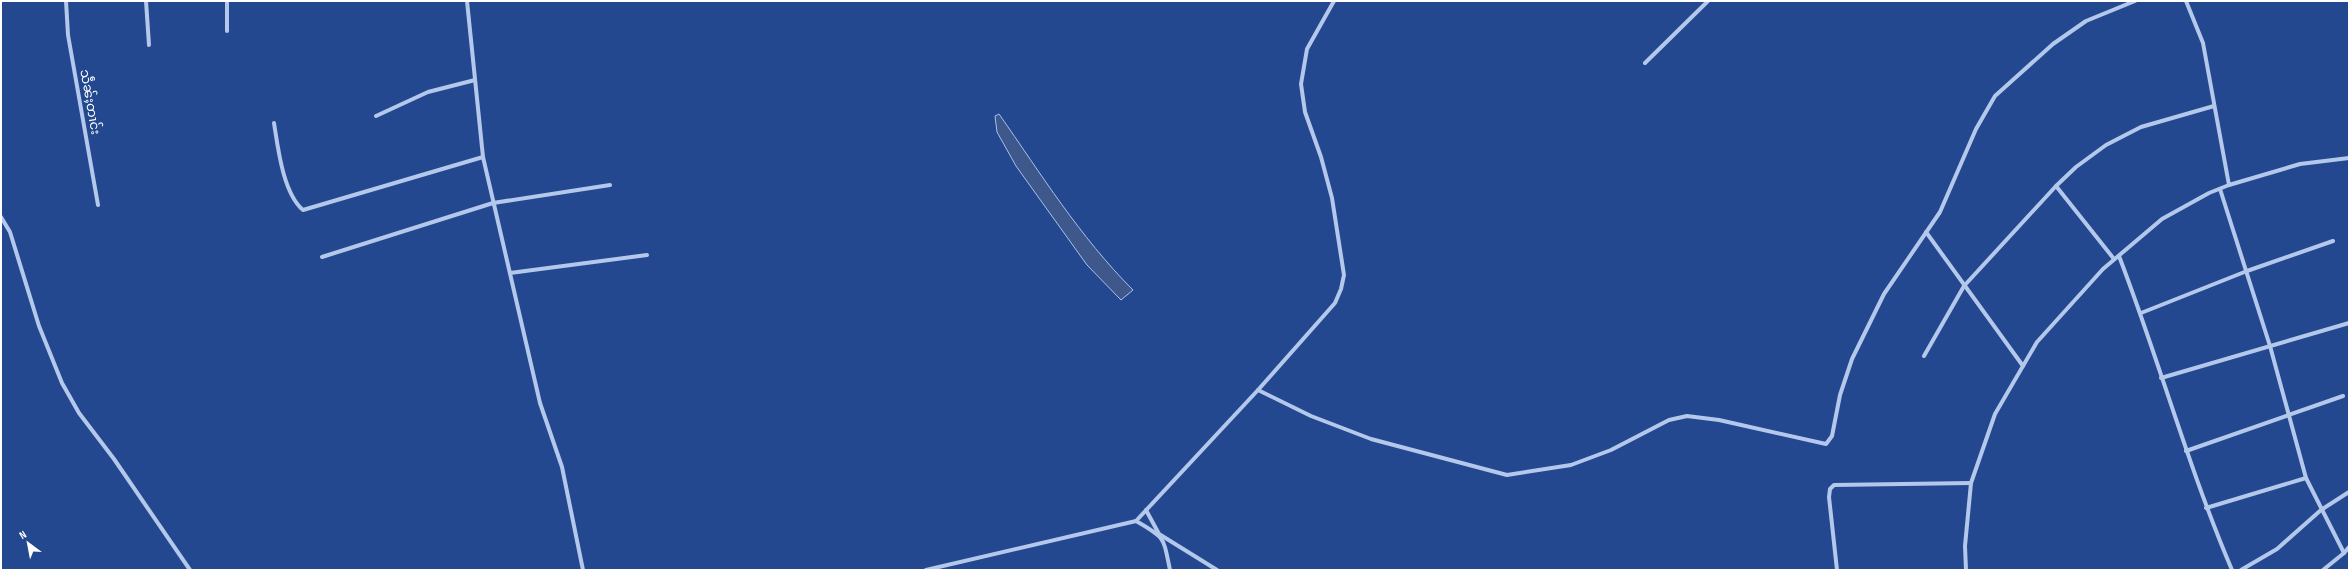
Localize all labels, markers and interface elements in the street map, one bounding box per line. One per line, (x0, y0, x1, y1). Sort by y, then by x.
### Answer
street label: သဵၼ်ႈတၢင်း (76, 68, 105, 136)
north arrow (8, 523, 48, 563)
text: N (17, 528, 29, 542)

